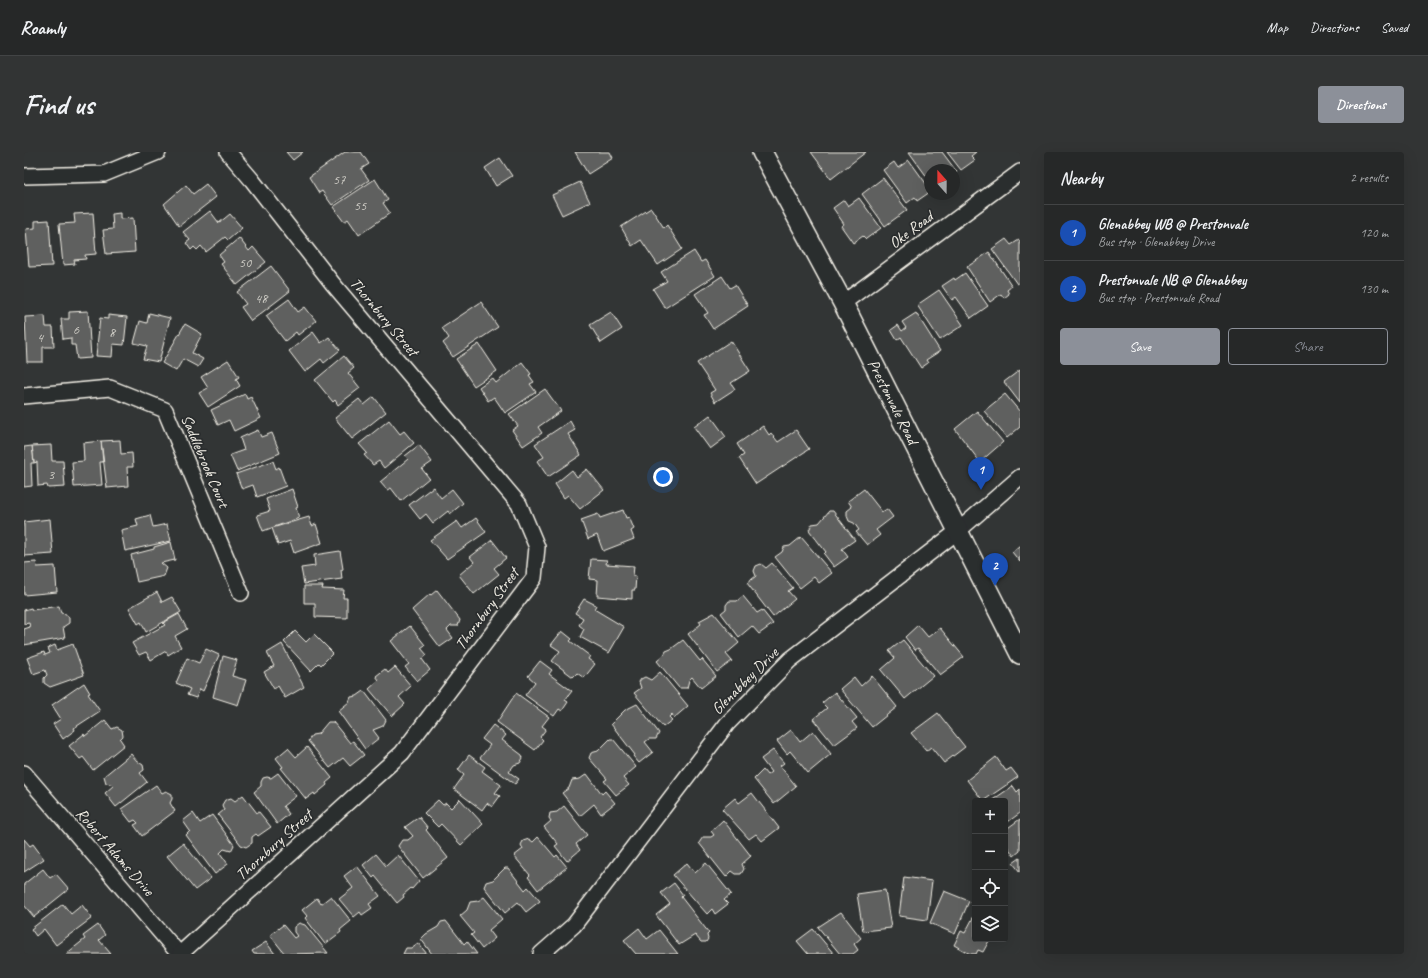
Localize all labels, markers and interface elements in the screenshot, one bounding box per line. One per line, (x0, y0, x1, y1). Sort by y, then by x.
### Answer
text: Roamly (20, 16, 66, 40)
text: Map (1267, 19, 1288, 36)
text: Directions (1310, 19, 1359, 36)
text: Saved (1381, 19, 1408, 36)
button: Directions (1318, 86, 1404, 123)
text: Find us (24, 87, 94, 122)
north arrow (924, 164, 960, 200)
text: Nearby (1060, 168, 1103, 189)
text: 2 results (1350, 170, 1388, 186)
house number: 57 (333, 171, 346, 188)
house number: 55 (354, 197, 367, 214)
street label: Oke Road (885, 205, 939, 253)
text: Glenabbey WB @ Prestonvale (1098, 215, 1248, 234)
text: 1 (1070, 225, 1076, 241)
text: 120 m (1360, 225, 1388, 241)
text: Bus stop · Glenabbey Drive (1098, 234, 1214, 250)
house number: 50 (239, 254, 253, 271)
text: Prestonvale NB @ Glenabbey (1098, 271, 1246, 290)
street label: Thornbury Street (345, 274, 424, 362)
text: 2 (1070, 281, 1076, 297)
text: 130 m (1360, 281, 1388, 297)
house number: 48 (255, 290, 269, 307)
text: Bus stop · Prestonvale Road (1098, 290, 1219, 306)
house number: 6 (73, 321, 80, 338)
house number: 8 (109, 324, 117, 341)
button: Save (1060, 328, 1220, 365)
button: Share (1228, 328, 1388, 365)
house number: 4 (37, 329, 45, 346)
street label: Prestonvale Road (863, 356, 924, 450)
street label: Saddlebrook Court (176, 412, 234, 512)
pin: 1 (968, 457, 994, 490)
house number: 3 (48, 466, 56, 483)
your location (653, 467, 673, 487)
pin: 2 (982, 553, 1008, 586)
street label: Thornbury Street (451, 562, 525, 654)
street label: Glenabbey Drive (707, 642, 784, 719)
map controls (972, 798, 1008, 942)
button: + (972, 798, 1008, 834)
street label: Thornbury Street (231, 803, 319, 885)
street label: Robert Adams Drive (71, 804, 160, 901)
button: − (972, 834, 1008, 870)
button: locate (972, 870, 1008, 906)
button: layers (972, 906, 1008, 942)

